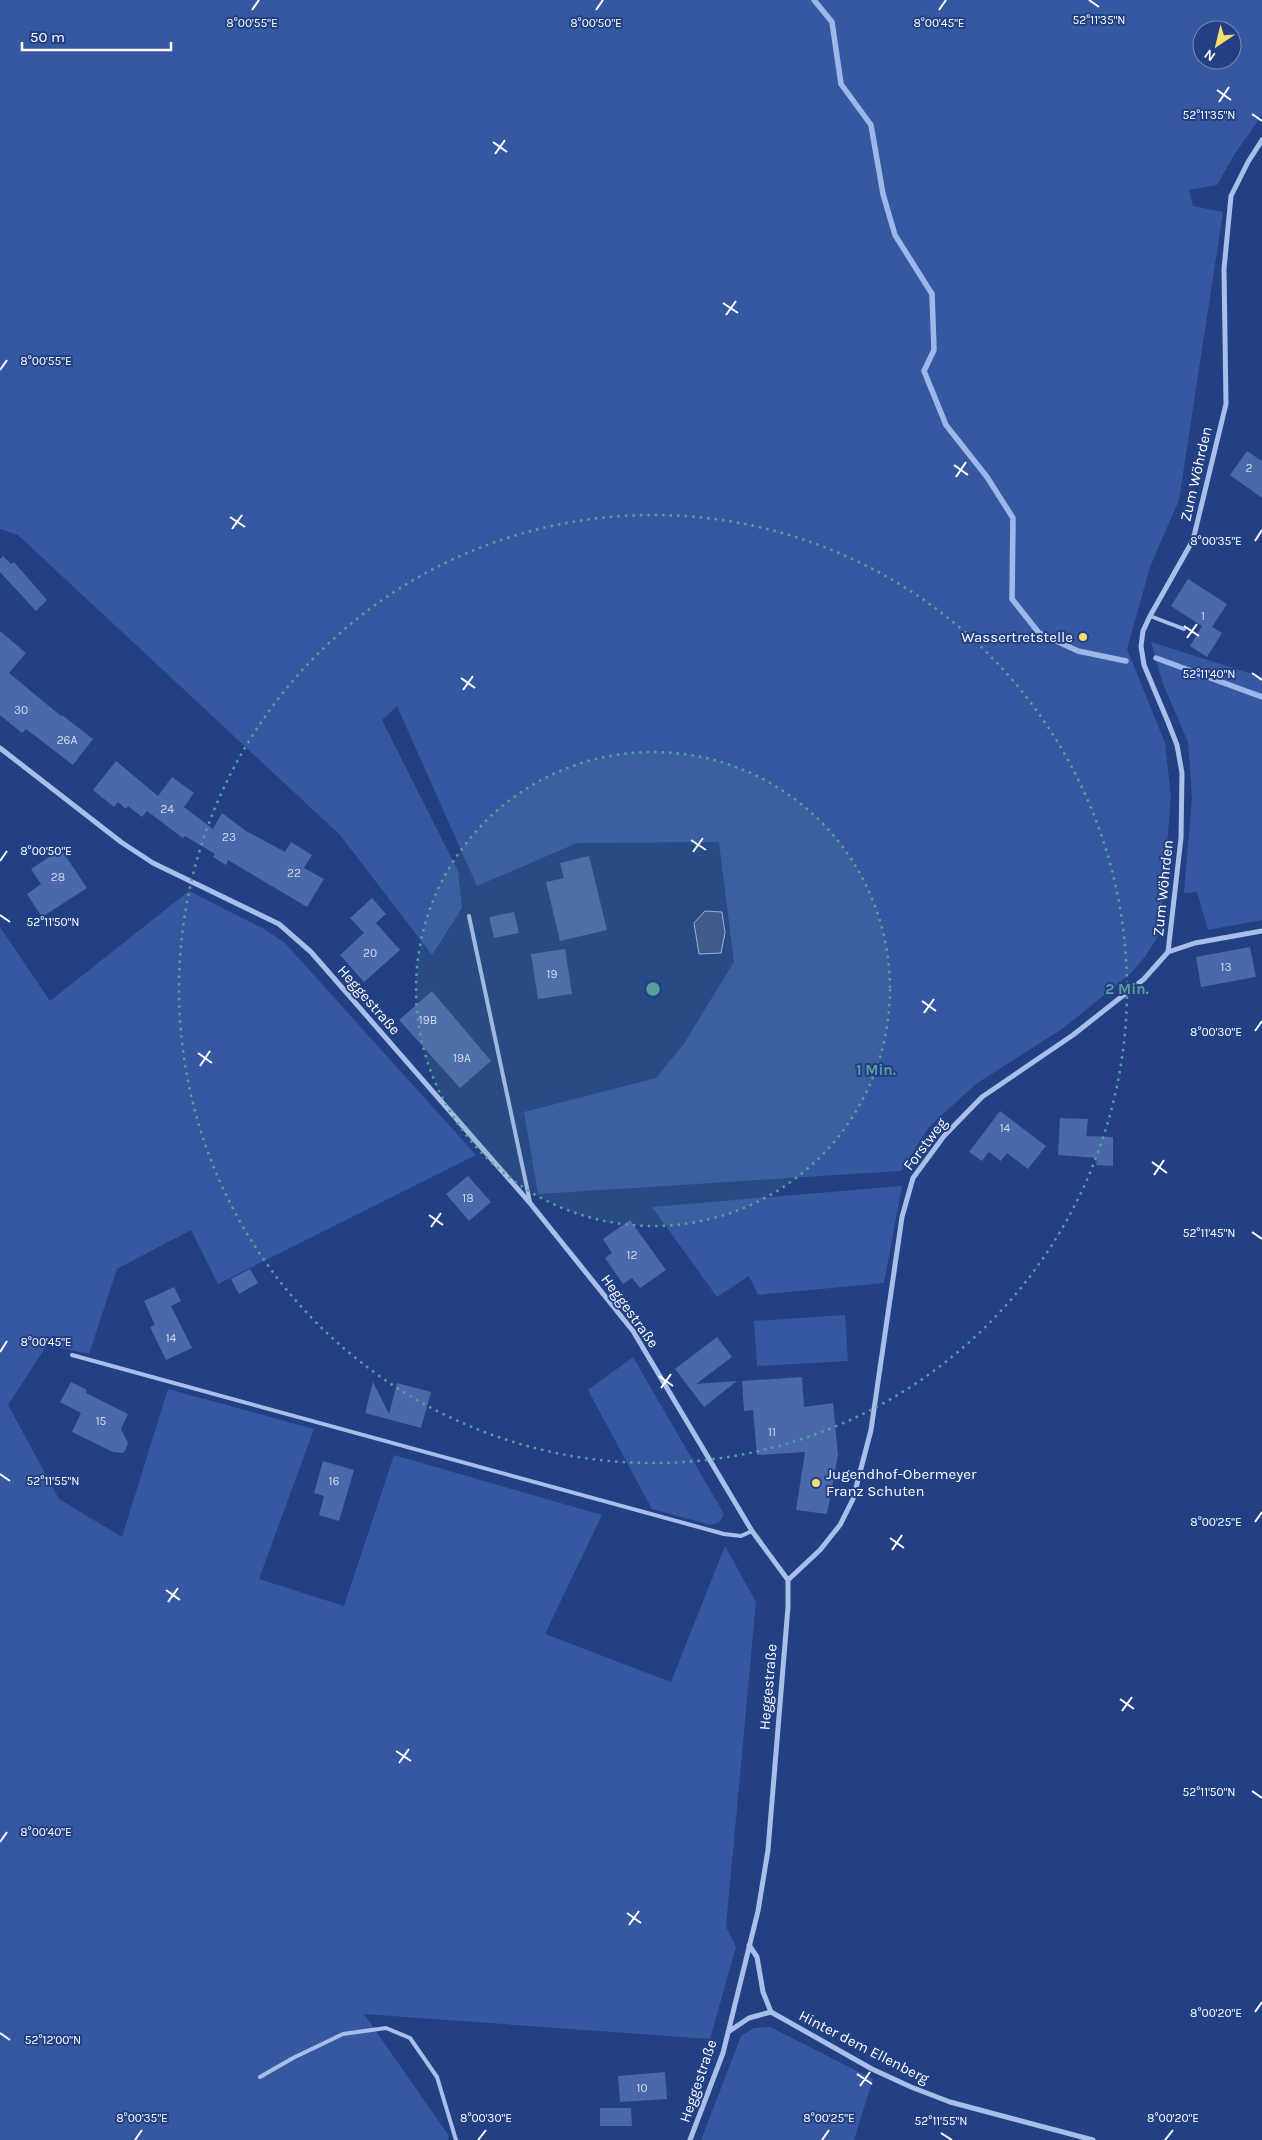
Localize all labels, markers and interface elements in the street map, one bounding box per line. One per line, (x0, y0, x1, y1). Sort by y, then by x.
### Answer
text: 52°11'35"N (1072, 13, 1126, 27)
text: 8°00'55"E (226, 16, 278, 30)
text: 8°00'50"E (570, 16, 622, 30)
text: 8°00'45"E (913, 16, 965, 30)
scale bar (22, 20, 171, 52)
north arrow (1192, 20, 1242, 70)
text: 50 m (30, 28, 65, 46)
text: N (1201, 45, 1219, 65)
text: 52°11'35"N (1182, 108, 1236, 122)
text: 8°00'55"E (20, 354, 72, 368)
street label: Zum Wöhrden (1176, 425, 1216, 523)
house number: 2 (1246, 461, 1253, 475)
text: 8°00'35"E (1190, 534, 1242, 548)
house number: 1 (1201, 609, 1205, 623)
place label: Wassertretstelle (961, 628, 1073, 646)
marker: Wassertretstelle (1077, 631, 1089, 643)
text: 52°11'40"N (1182, 667, 1236, 681)
house number: 30 (14, 703, 28, 717)
house number: 26A (57, 733, 77, 747)
house number: 24 (160, 802, 174, 816)
house number: 23 (222, 830, 236, 844)
street label: Zum Wöhrden (1149, 839, 1177, 937)
text: 8°00'50"E (20, 844, 72, 858)
house number: 22 (287, 866, 301, 880)
house number: 28 (51, 870, 65, 884)
text: 52°11'50"N (26, 915, 80, 929)
house number: 20 (363, 946, 377, 960)
house number: 13 (1220, 960, 1232, 974)
street label: Heggestraße (334, 961, 404, 1039)
house number: 19 (547, 967, 557, 981)
centre of rings (644, 980, 662, 998)
text: 2 Min. (1105, 980, 1149, 998)
house number: 19B (419, 1013, 437, 1027)
text: 8°00'30"E (1190, 1025, 1242, 1039)
house number: 19A (453, 1051, 471, 1065)
text: 1 Min. (856, 1061, 896, 1079)
street label: Forstweg (899, 1114, 951, 1174)
house number: 14 (1000, 1121, 1011, 1135)
house number: 18 (462, 1191, 474, 1205)
text: 52°11'45"N (1183, 1226, 1235, 1240)
house number: 12 (627, 1248, 638, 1262)
street label: Heggestraße (597, 1271, 663, 1351)
house number: 14 (166, 1331, 177, 1345)
text: 8°00'45"E (20, 1335, 72, 1349)
house number: 15 (96, 1414, 107, 1428)
house number: 11 (768, 1425, 776, 1439)
place label: Jugendhof-Obermeyer Franz Schuten (826, 1465, 977, 1500)
text: 52°11'55"N (27, 1474, 79, 1488)
house number: 16 (329, 1474, 340, 1488)
marker: Jugendhof-Obermeyer Franz Schuten (810, 1477, 822, 1489)
text: 8°00'25"E (1190, 1515, 1242, 1529)
street label: Heggestraße (755, 1643, 781, 1731)
text: 52°11'50"N (1182, 1785, 1236, 1799)
text: 8°00'40"E (20, 1825, 72, 1839)
street label: Hinter dem Ellenberg (796, 2006, 933, 2088)
text: 8°00'20"E (1190, 2006, 1242, 2020)
text: 52°12'00"N (25, 2033, 81, 2047)
street label: Heggestraße (675, 2037, 721, 2125)
house number: 10 (636, 2081, 648, 2095)
text: 8°00'35"E (116, 2111, 168, 2125)
text: 8°00'30"E (460, 2111, 512, 2125)
text: 8°00'25"E (803, 2111, 855, 2125)
text: 8°00'20"E (1147, 2111, 1199, 2125)
text: 52°11'55"N (915, 2114, 967, 2128)

